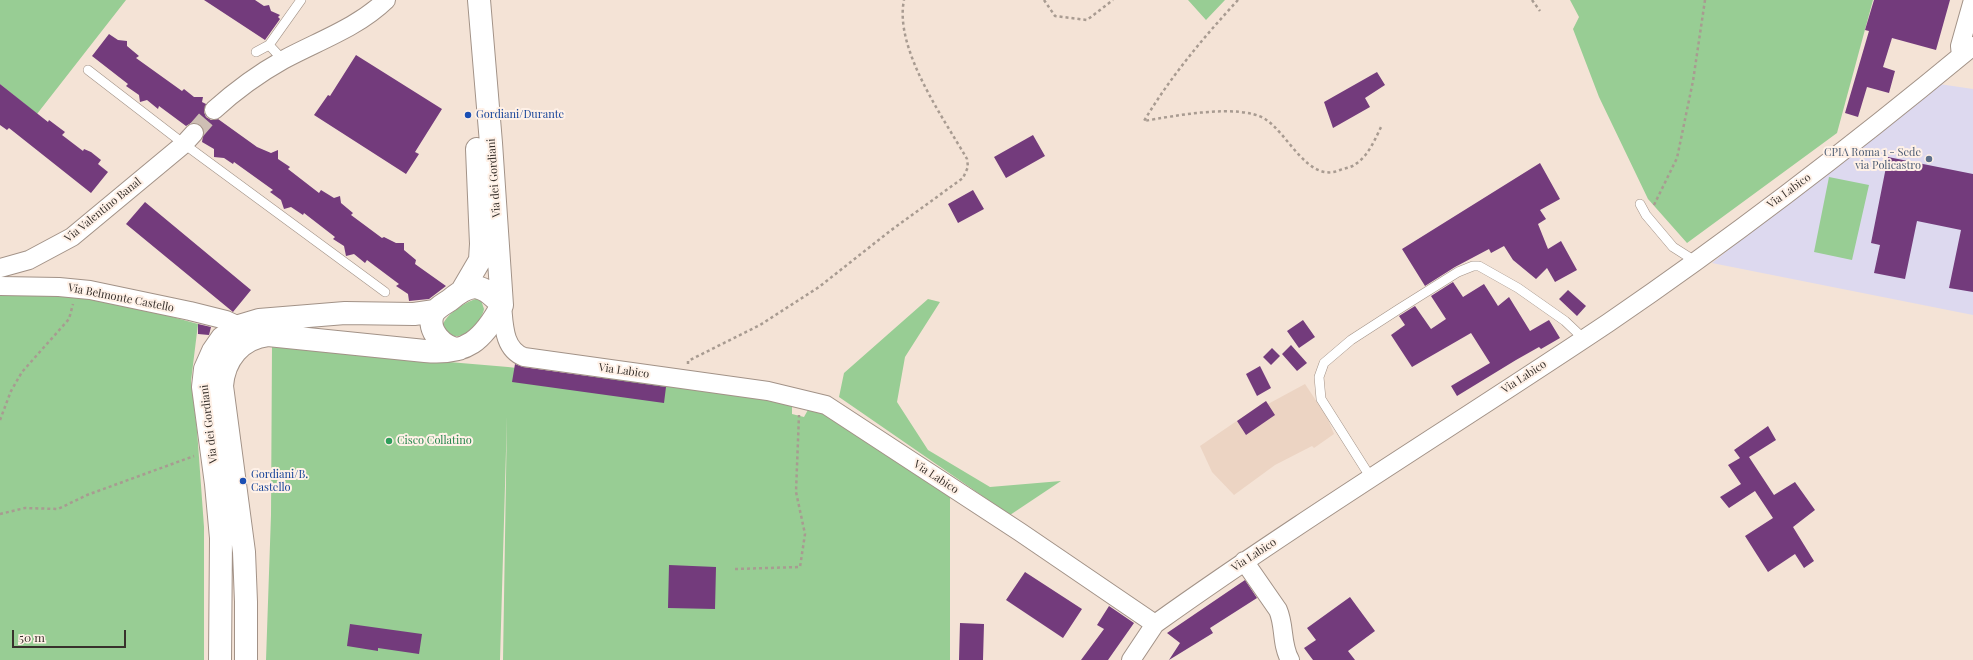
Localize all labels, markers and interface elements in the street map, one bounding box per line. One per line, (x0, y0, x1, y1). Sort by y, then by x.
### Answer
place label: Gordiani/Durante (476, 108, 564, 122)
marker: Gordiani/Durante (463, 110, 473, 120)
street label: Via dei Gordiani (485, 138, 503, 218)
place label: CPIA Roma 1 - Sede via Policastro (1824, 146, 1921, 172)
marker: CPIA Roma 1 - Sede via Policastro (1924, 154, 1934, 164)
street label: Via Labico (1765, 171, 1813, 211)
street label: Via Valentino Banal (62, 175, 144, 245)
street label: Via Belmonte Castello (67, 281, 175, 315)
street label: Via Labico (1499, 358, 1549, 396)
street label: Via Labico (598, 361, 650, 381)
street label: Via dei Gordiani (198, 384, 220, 464)
place label: Cisco Collatino (397, 434, 472, 448)
marker: Cisco Collatino (384, 436, 394, 446)
street label: Via Labico (911, 458, 961, 496)
place label: Gordiani/B. Castello (251, 468, 308, 494)
marker: Gordiani/B. Castello (238, 476, 248, 486)
street label: Via Labico (1229, 536, 1279, 574)
scale bar (14, 622, 128, 648)
text: 50 m (19, 629, 45, 645)

